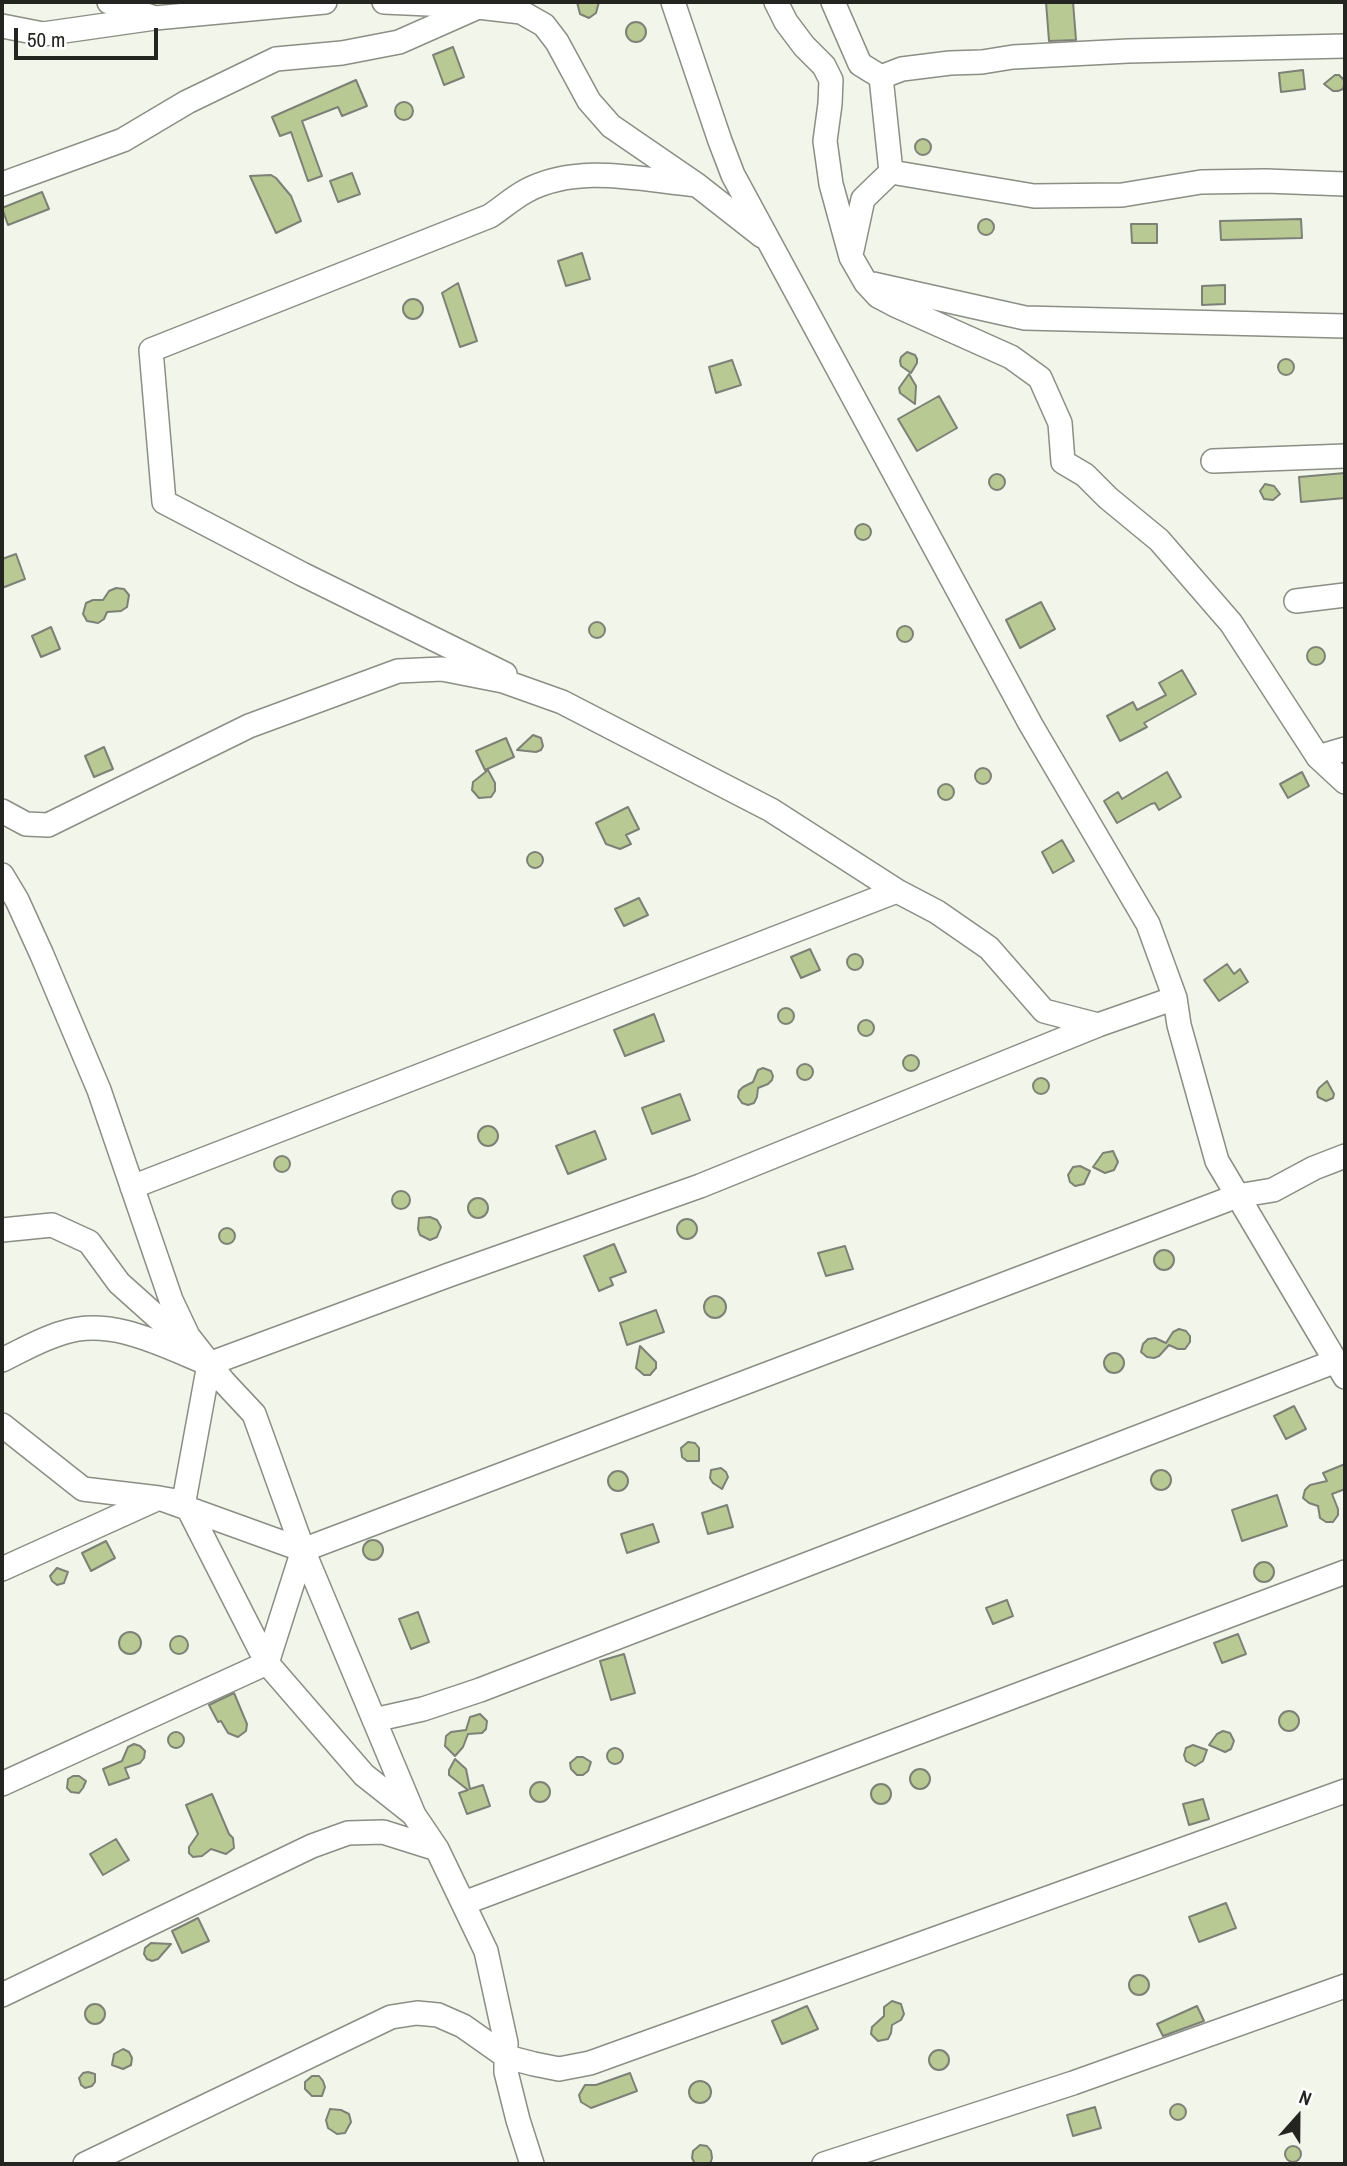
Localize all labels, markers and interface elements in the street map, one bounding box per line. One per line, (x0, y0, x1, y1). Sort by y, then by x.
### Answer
scale bar (18, 14, 161, 58)
text: 50 m (27, 25, 65, 54)
north arrow (1263, 2082, 1333, 2152)
text: N (1296, 2083, 1315, 2112)

